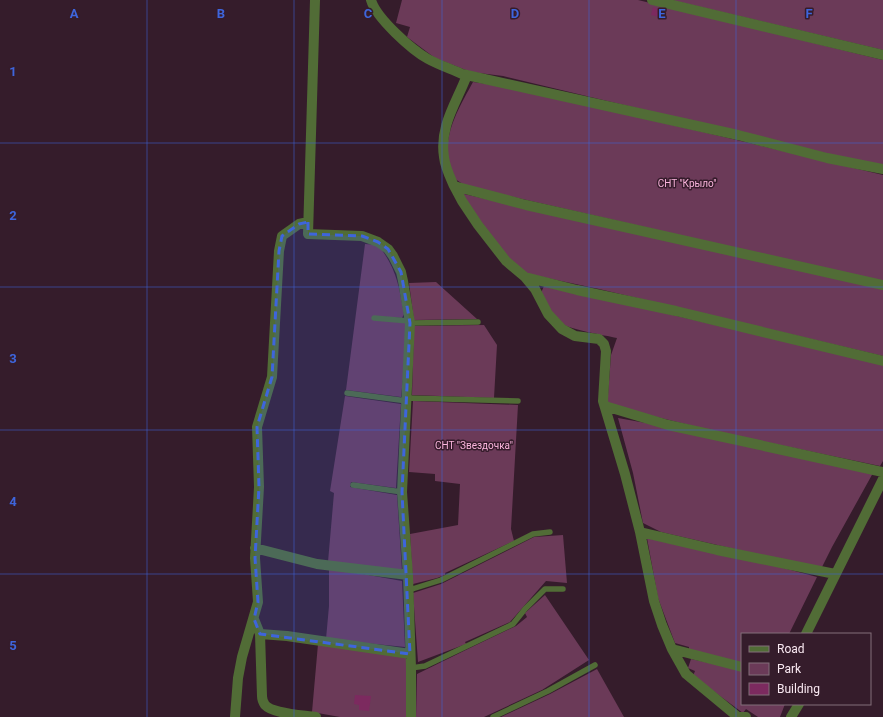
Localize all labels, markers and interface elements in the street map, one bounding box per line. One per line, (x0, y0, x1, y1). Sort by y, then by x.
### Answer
text: A (70, 6, 79, 21)
text: B (217, 6, 225, 21)
text: C (364, 6, 373, 21)
text: D (511, 6, 519, 21)
text: E (658, 6, 666, 21)
text: F (805, 6, 813, 21)
text: 1 (9, 64, 17, 79)
park label: СНТ "Крыло" (658, 178, 716, 189)
text: 2 (9, 208, 17, 223)
text: 3 (9, 351, 17, 366)
park label: СНТ "Звездочка" (435, 440, 513, 451)
text: 4 (9, 494, 17, 509)
legend (741, 633, 871, 705)
text: 5 (9, 638, 17, 653)
text: Road (777, 642, 805, 656)
text: Park (777, 662, 802, 676)
text: Building (777, 682, 820, 696)

